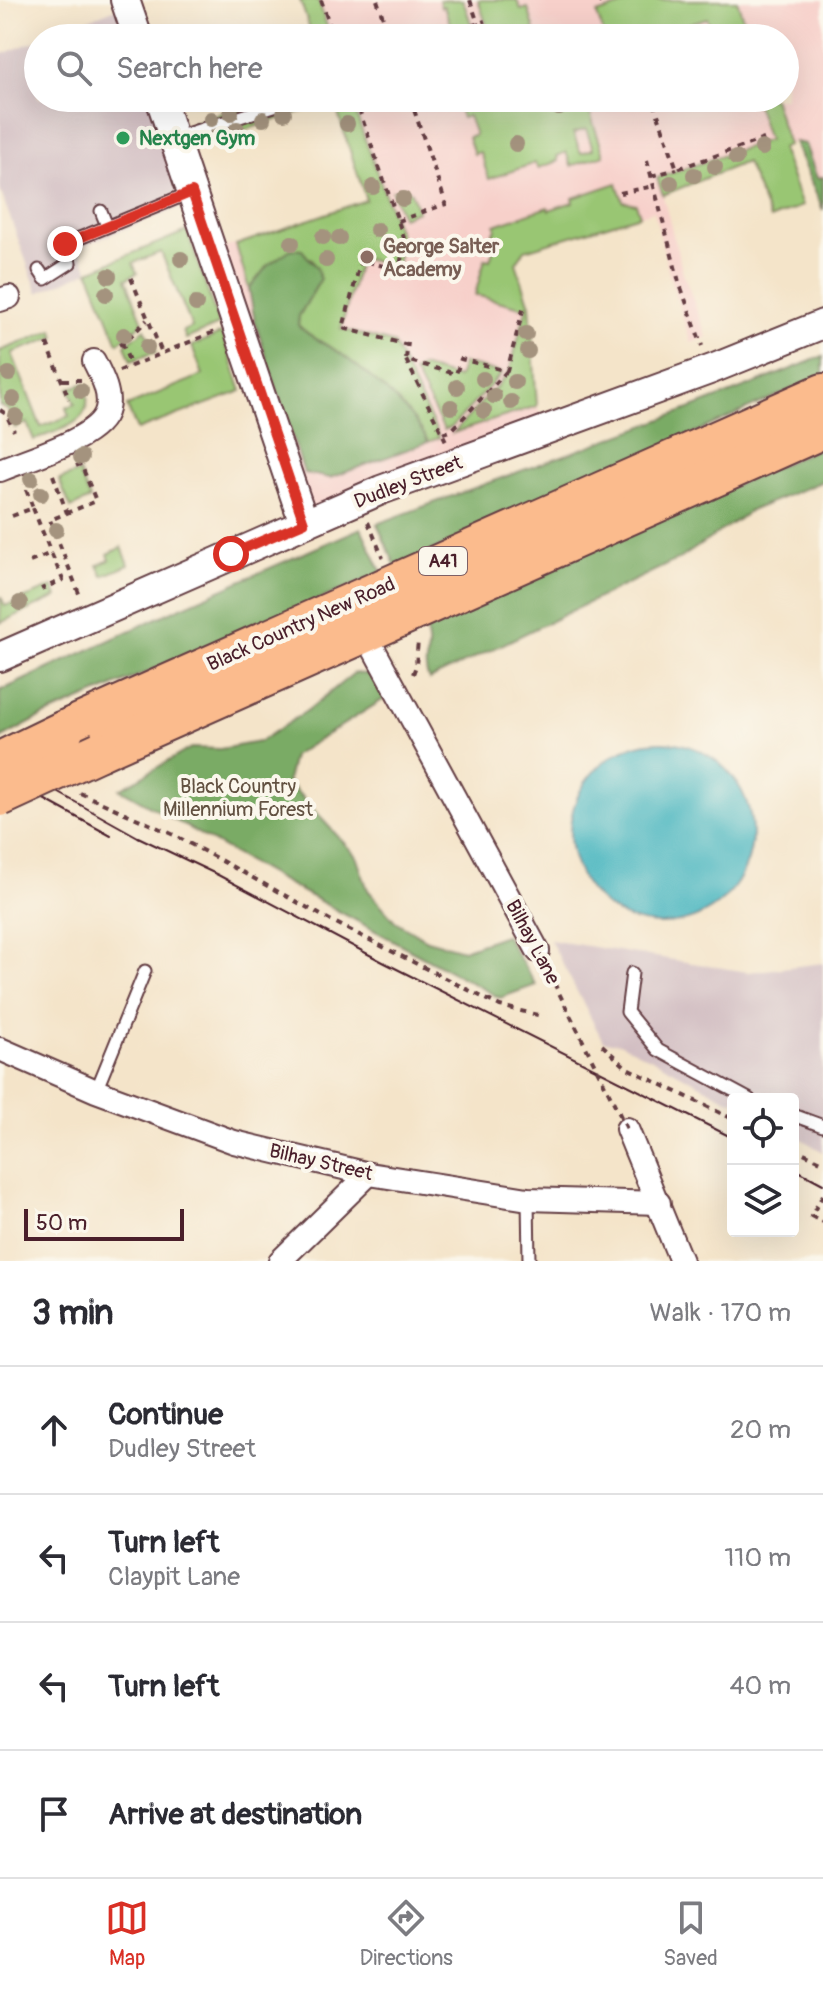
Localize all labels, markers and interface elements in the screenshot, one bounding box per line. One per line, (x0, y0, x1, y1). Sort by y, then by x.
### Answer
search box (24, 24, 799, 112)
icon: search (52, 46, 96, 90)
text: Search here (116, 50, 263, 87)
place label: Nextgen Gym (139, 126, 255, 151)
marker: Nextgen Gym (114, 129, 132, 147)
route end (47, 226, 83, 262)
place label: George Salter Academy (383, 234, 500, 282)
marker: George Salter Academy (358, 248, 376, 266)
street label: Dudley Street (350, 450, 466, 514)
route start (213, 536, 249, 572)
road number: A41 (419, 547, 467, 575)
street label: Black Country New Road (203, 571, 399, 677)
park label: Black Country Millennium Forest (163, 774, 314, 822)
street label: Bilhay Lane (500, 895, 566, 989)
map controls (727, 1093, 799, 1237)
button: locate (727, 1093, 799, 1165)
street label: Bilhay Street (267, 1138, 376, 1186)
button: layers (727, 1165, 799, 1237)
scale bar (24, 1205, 184, 1241)
text: 50 m (36, 1209, 87, 1237)
text: 3 min (32, 1292, 114, 1335)
text: Walk · 170 m (650, 1297, 791, 1329)
text: Continue (108, 1396, 223, 1433)
icon: ahead (32, 1408, 76, 1452)
text: 20 m (730, 1414, 791, 1446)
text: Dudley Street (108, 1433, 256, 1465)
text: Turn left (108, 1524, 219, 1561)
icon: left (32, 1536, 76, 1580)
text: 110 m (724, 1542, 791, 1574)
text: Claypit Lane (108, 1561, 240, 1593)
icon: left (32, 1664, 76, 1708)
text: Turn left (108, 1668, 219, 1705)
text: 40 m (729, 1670, 791, 1702)
icon: arrive (32, 1792, 76, 1836)
text: Arrive at destination (108, 1796, 362, 1833)
tab: Map (105, 1896, 149, 1972)
tab: Directions (360, 1896, 453, 1972)
tab: Saved (663, 1896, 718, 1972)

